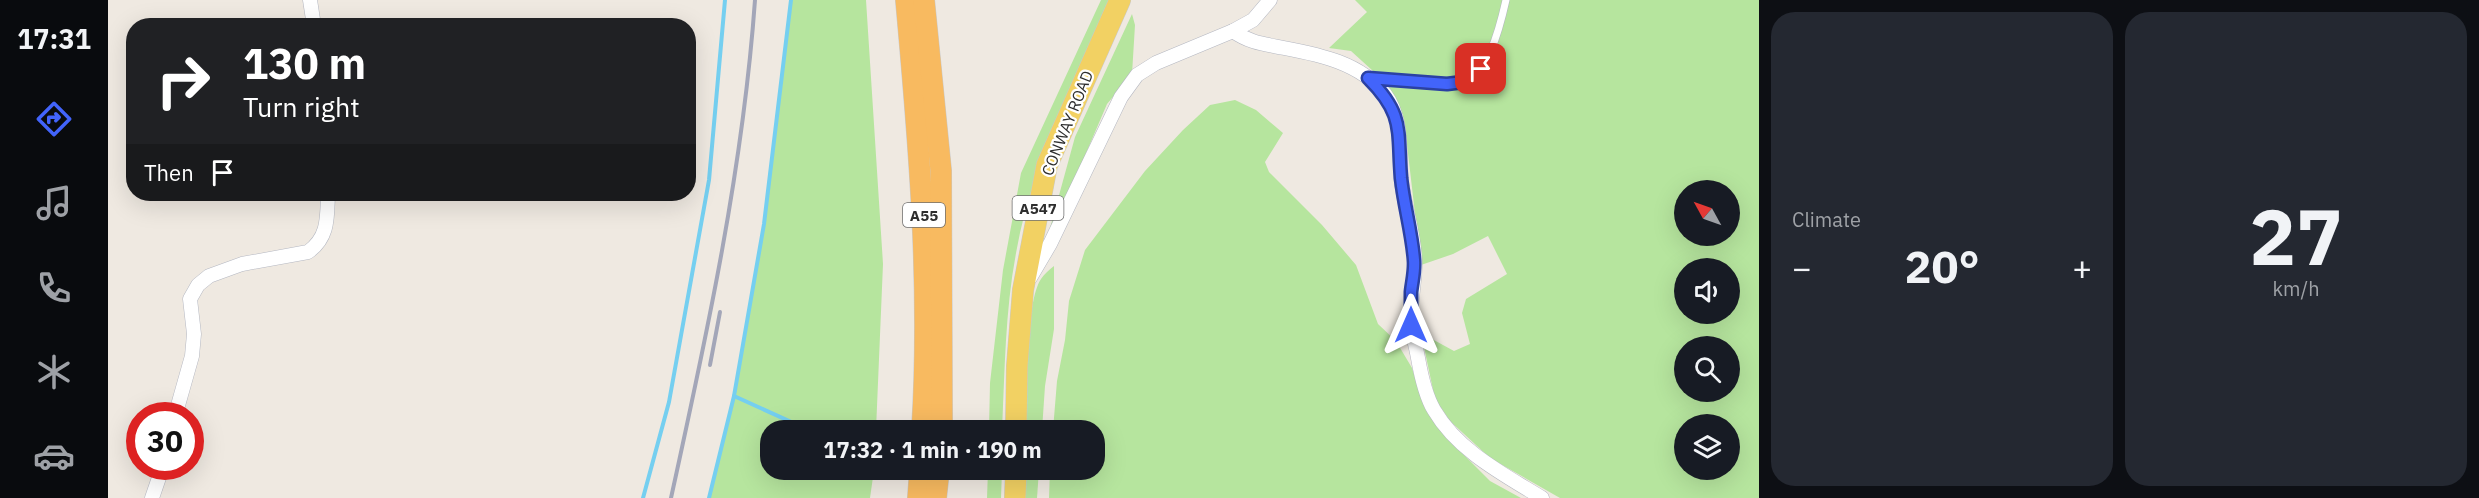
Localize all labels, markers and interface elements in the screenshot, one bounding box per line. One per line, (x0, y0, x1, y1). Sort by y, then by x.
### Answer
text: 17:31 (17, 21, 91, 56)
text: 130 m (243, 36, 366, 91)
icon: right (144, 42, 222, 120)
pin (1455, 43, 1506, 94)
icon: arrive (1464, 52, 1497, 85)
street label: CONWAY ROAD (1037, 68, 1097, 178)
text: Turn right (243, 89, 360, 124)
icon: directions (33, 98, 75, 140)
icon: arrive (206, 156, 239, 189)
text: Then (144, 158, 194, 187)
north arrow (1674, 180, 1740, 246)
map controls (1674, 180, 1740, 480)
icon: music (33, 182, 75, 224)
text: 27 (2249, 185, 2343, 286)
road number: A547 (1012, 196, 1064, 220)
road number: A55 (903, 203, 945, 227)
text: Climate (1792, 206, 1861, 233)
text: 20° (1904, 237, 1980, 295)
text: − (1792, 246, 1812, 289)
text: + (2072, 246, 2092, 289)
button: sound (1674, 258, 1740, 324)
icon: phone (33, 267, 75, 309)
text: km/h (2272, 275, 2320, 302)
position arrow (1379, 293, 1443, 357)
button: search (1674, 336, 1740, 402)
icon: climate (33, 351, 75, 393)
speed limit sign: 30 (126, 402, 204, 480)
button: layers (1674, 414, 1740, 480)
icon: car (33, 435, 75, 477)
text: 17:32 · 1 min · 190 m (823, 435, 1042, 464)

